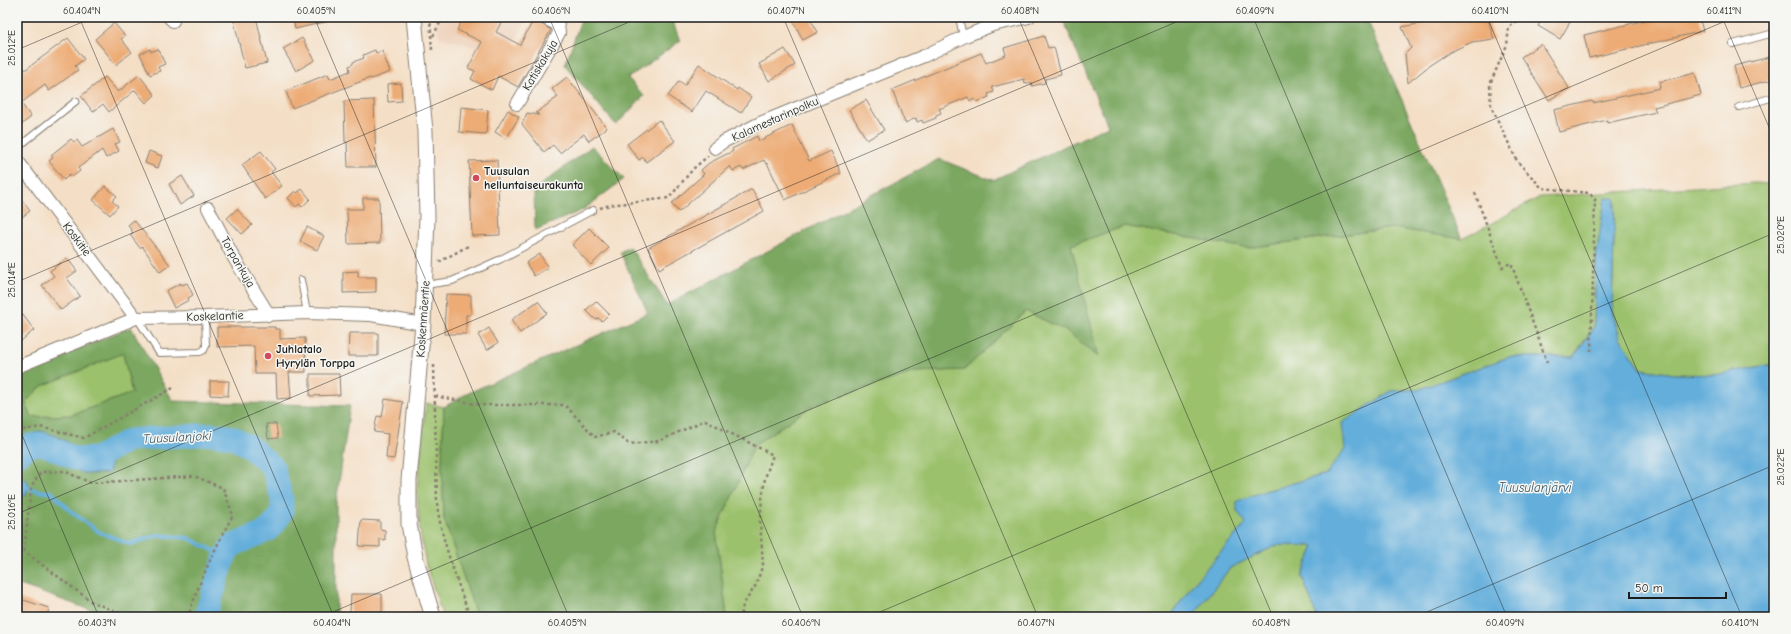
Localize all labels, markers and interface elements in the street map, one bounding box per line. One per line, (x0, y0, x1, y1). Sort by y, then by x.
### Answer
text: 60.404°N (63, 5, 101, 17)
text: 60.405°N (297, 5, 335, 17)
text: 60.406°N (532, 5, 570, 17)
text: 60.407°N (767, 5, 805, 17)
text: 60.408°N (1001, 5, 1039, 17)
text: 60.409°N (1236, 5, 1274, 17)
text: 60.410°N (1472, 5, 1508, 17)
text: 60.411°N (1707, 5, 1741, 17)
text: 25.012°E (6, 30, 18, 66)
street label: Katiskakuja (519, 37, 561, 93)
street label: Kalamestarinpolku (730, 94, 820, 144)
place label: Tuusulan helluntaiseurakunta (484, 164, 583, 192)
marker: Tuusulan helluntaiseurakunta (471, 173, 481, 183)
text: 25.020°E (1775, 216, 1787, 254)
street label: Koskitie (60, 219, 94, 259)
street label: Torpankuja (218, 234, 258, 290)
text: 25.014°E (6, 262, 18, 298)
street label: Koskenmäentie (413, 280, 433, 358)
street label: Koskelantie (186, 308, 244, 324)
place label: Juhlatalo Hyrylän Torppa (276, 342, 355, 370)
marker: Juhlatalo Hyrylän Torppa (263, 351, 273, 361)
water label: Tuusulanjoki (142, 428, 213, 446)
text: 25.022°E (1775, 448, 1787, 486)
water label: Tuusulanjärvi (1499, 480, 1573, 495)
text: 25.016°E (6, 494, 18, 530)
scale bar (1629, 574, 1726, 600)
text: 50 m (1635, 581, 1663, 595)
text: 60.403°N (78, 617, 116, 629)
text: 60.404°N (313, 617, 351, 629)
text: 60.405°N (548, 617, 586, 629)
text: 60.406°N (782, 617, 820, 629)
text: 60.407°N (1017, 617, 1055, 629)
text: 60.408°N (1252, 617, 1290, 629)
text: 60.409°N (1486, 617, 1524, 629)
text: 60.410°N (1722, 617, 1758, 629)

